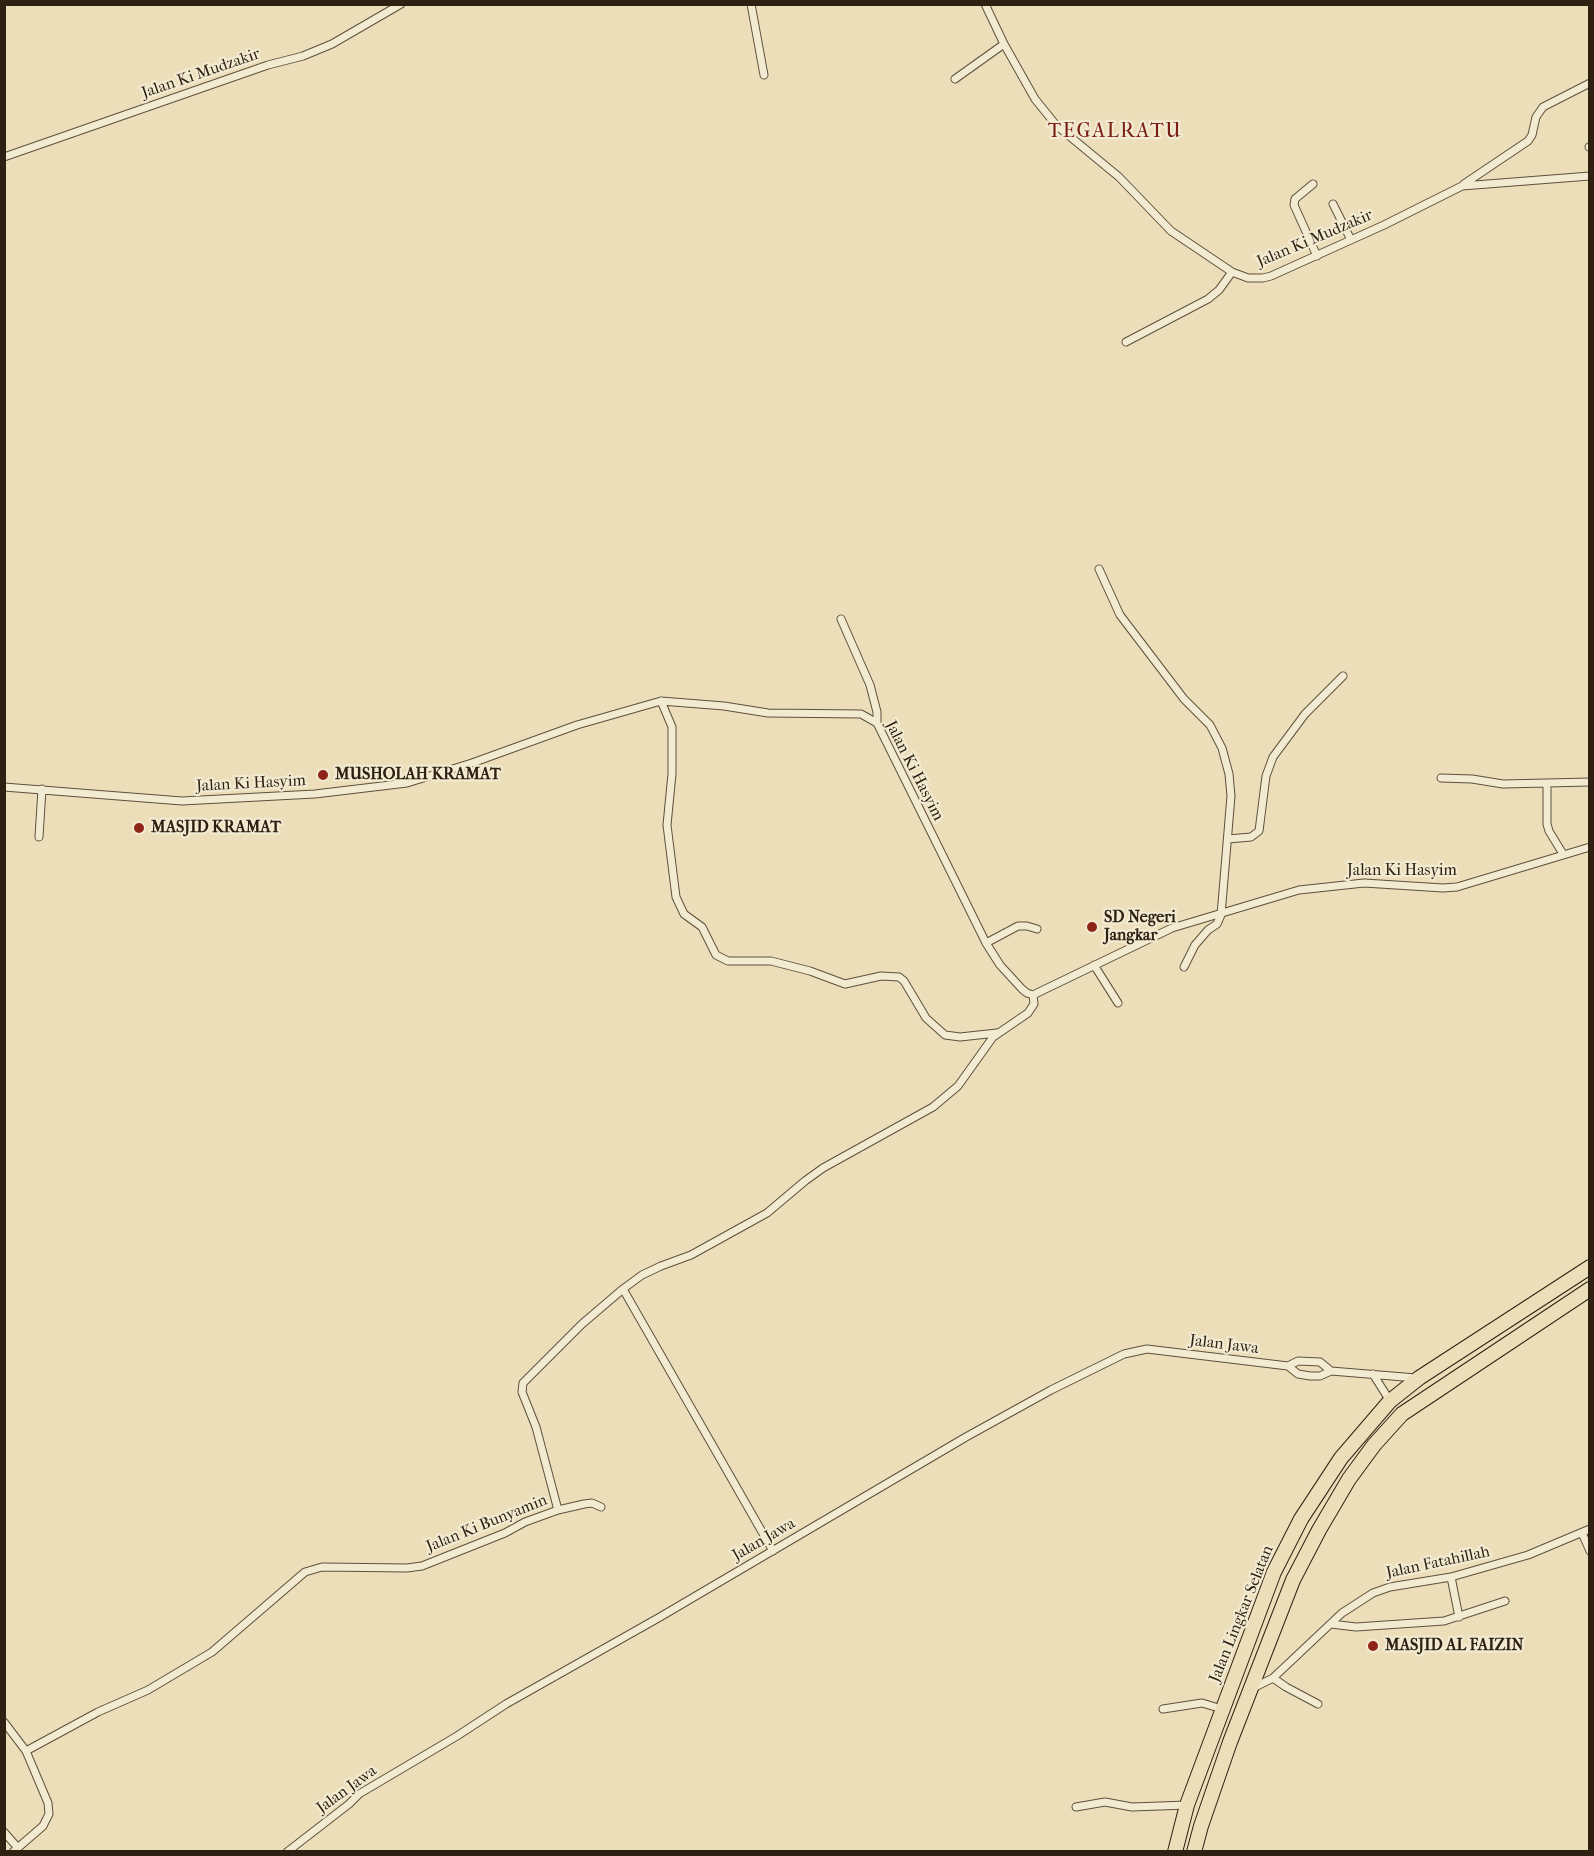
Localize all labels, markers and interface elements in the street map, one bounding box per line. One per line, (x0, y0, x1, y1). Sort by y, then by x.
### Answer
street label: Jalan Ki Mudzakir (139, 45, 263, 103)
district label: TEGALRATU (1048, 120, 1182, 144)
street label: Jalan Ki Mudzakir (1254, 206, 1376, 272)
street label: Jalan Ki Hasyim (881, 718, 947, 824)
place label: MUSHOLAH KRAMAT (335, 765, 501, 785)
marker: MUSHOLAH KRAMAT (316, 768, 330, 782)
street label: Jalan Ki Hasyim (196, 772, 306, 796)
place label: MASJID KRAMAT (151, 818, 281, 838)
marker: MASJID KRAMAT (132, 821, 146, 835)
street label: Jalan Ki Hasyim (1347, 861, 1457, 881)
place label: SD Negeri Jangkar (1104, 908, 1176, 946)
marker: SD Negeri Jangkar (1085, 920, 1099, 934)
street label: Jalan Jawa (1188, 1331, 1260, 1359)
street label: Jalan Ki Bunyamin (424, 1491, 550, 1557)
street label: Jalan Jawa (729, 1514, 799, 1566)
street label: Jalan Lingkar Selatan (1206, 1543, 1278, 1685)
street label: Jalan Fatahillah (1384, 1543, 1492, 1583)
place label: MASJID AL FAIZIN (1385, 1636, 1524, 1656)
marker: MASJID AL FAIZIN (1366, 1639, 1380, 1653)
street label: Jalan Jawa (313, 1762, 381, 1818)

